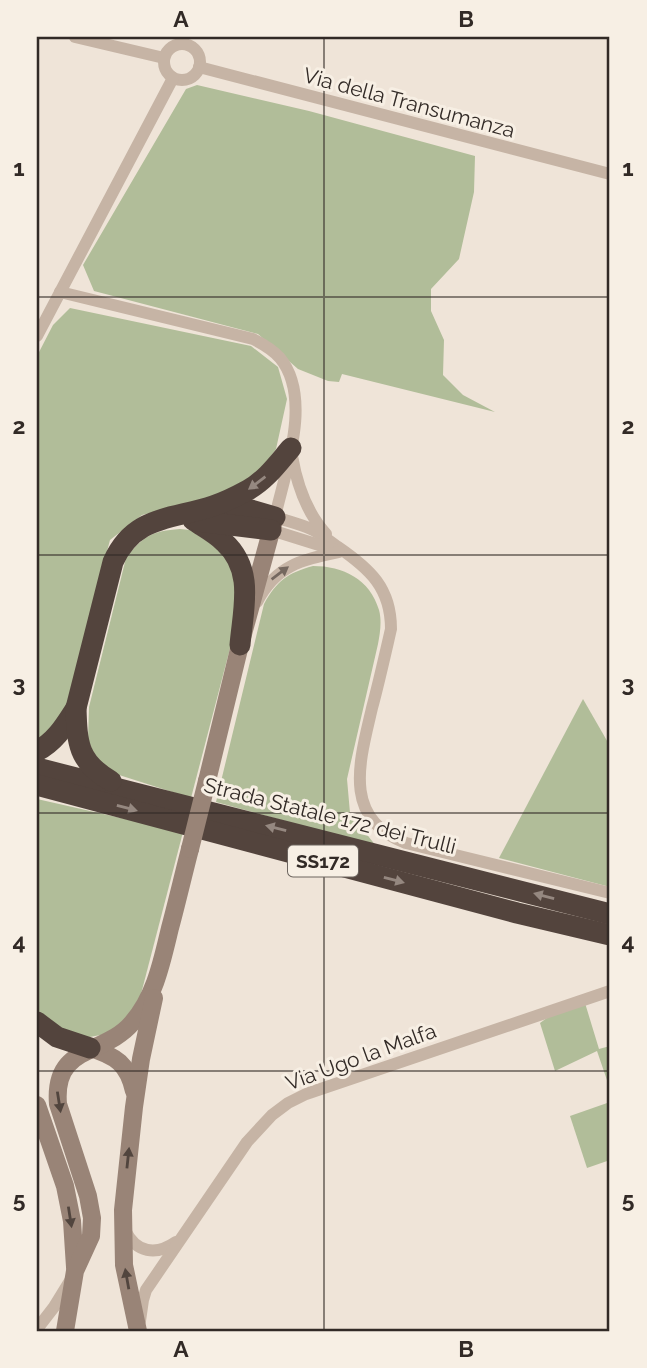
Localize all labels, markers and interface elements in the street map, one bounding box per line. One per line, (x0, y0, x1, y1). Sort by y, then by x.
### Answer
text: A (173, 5, 189, 32)
text: B (458, 5, 474, 32)
street label: Via della Transumanza (301, 62, 518, 143)
text: 1 (13, 154, 25, 181)
text: 1 (622, 154, 634, 181)
text: 2 (13, 412, 25, 439)
text: 2 (622, 412, 634, 439)
one-way arrow (249, 476, 267, 491)
one-way arrow (271, 566, 289, 581)
text: 3 (13, 670, 25, 697)
text: 3 (622, 670, 634, 697)
street label: Strada Statale 172 dei Trulli (201, 772, 459, 859)
one-way arrow (116, 803, 138, 814)
one-way arrow (265, 822, 287, 833)
road number: SS172 (288, 846, 358, 876)
one-way arrow (383, 875, 405, 886)
one-way arrow (533, 890, 555, 901)
text: 4 (12, 928, 26, 955)
text: 4 (621, 928, 635, 955)
street label: Via Ugo la Malfa (282, 1018, 440, 1095)
one-way arrow (54, 1091, 65, 1113)
one-way arrow (122, 1147, 133, 1169)
text: 5 (13, 1186, 26, 1213)
text: 5 (622, 1186, 635, 1213)
one-way arrow (65, 1206, 76, 1228)
one-way arrow (121, 1268, 132, 1290)
text: A (173, 1335, 189, 1362)
text: B (458, 1335, 474, 1362)

